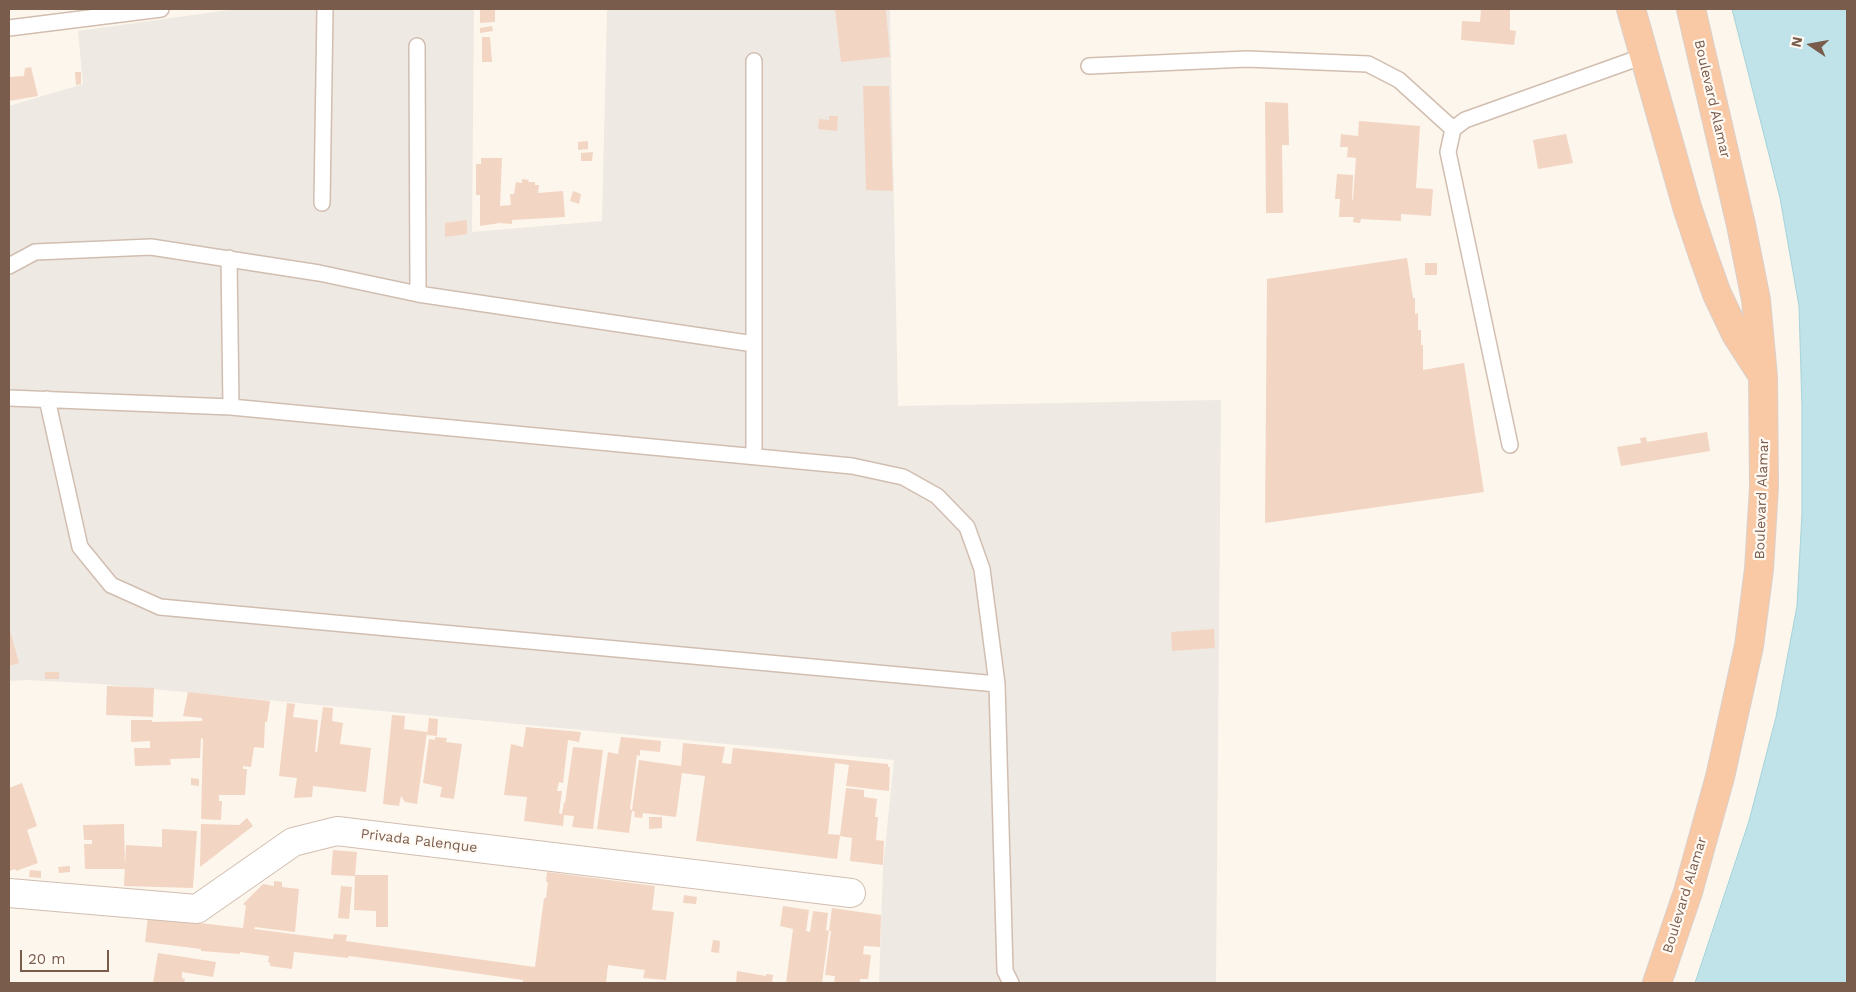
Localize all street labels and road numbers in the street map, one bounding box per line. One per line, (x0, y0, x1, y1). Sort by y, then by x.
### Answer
street label: Boulevard Alamar (1690, 38, 1734, 160)
street label: Boulevard Alamar (1751, 438, 1773, 560)
street label: Privada Palenque (360, 826, 478, 856)
street label: Boulevard Alamar (1659, 835, 1711, 955)

